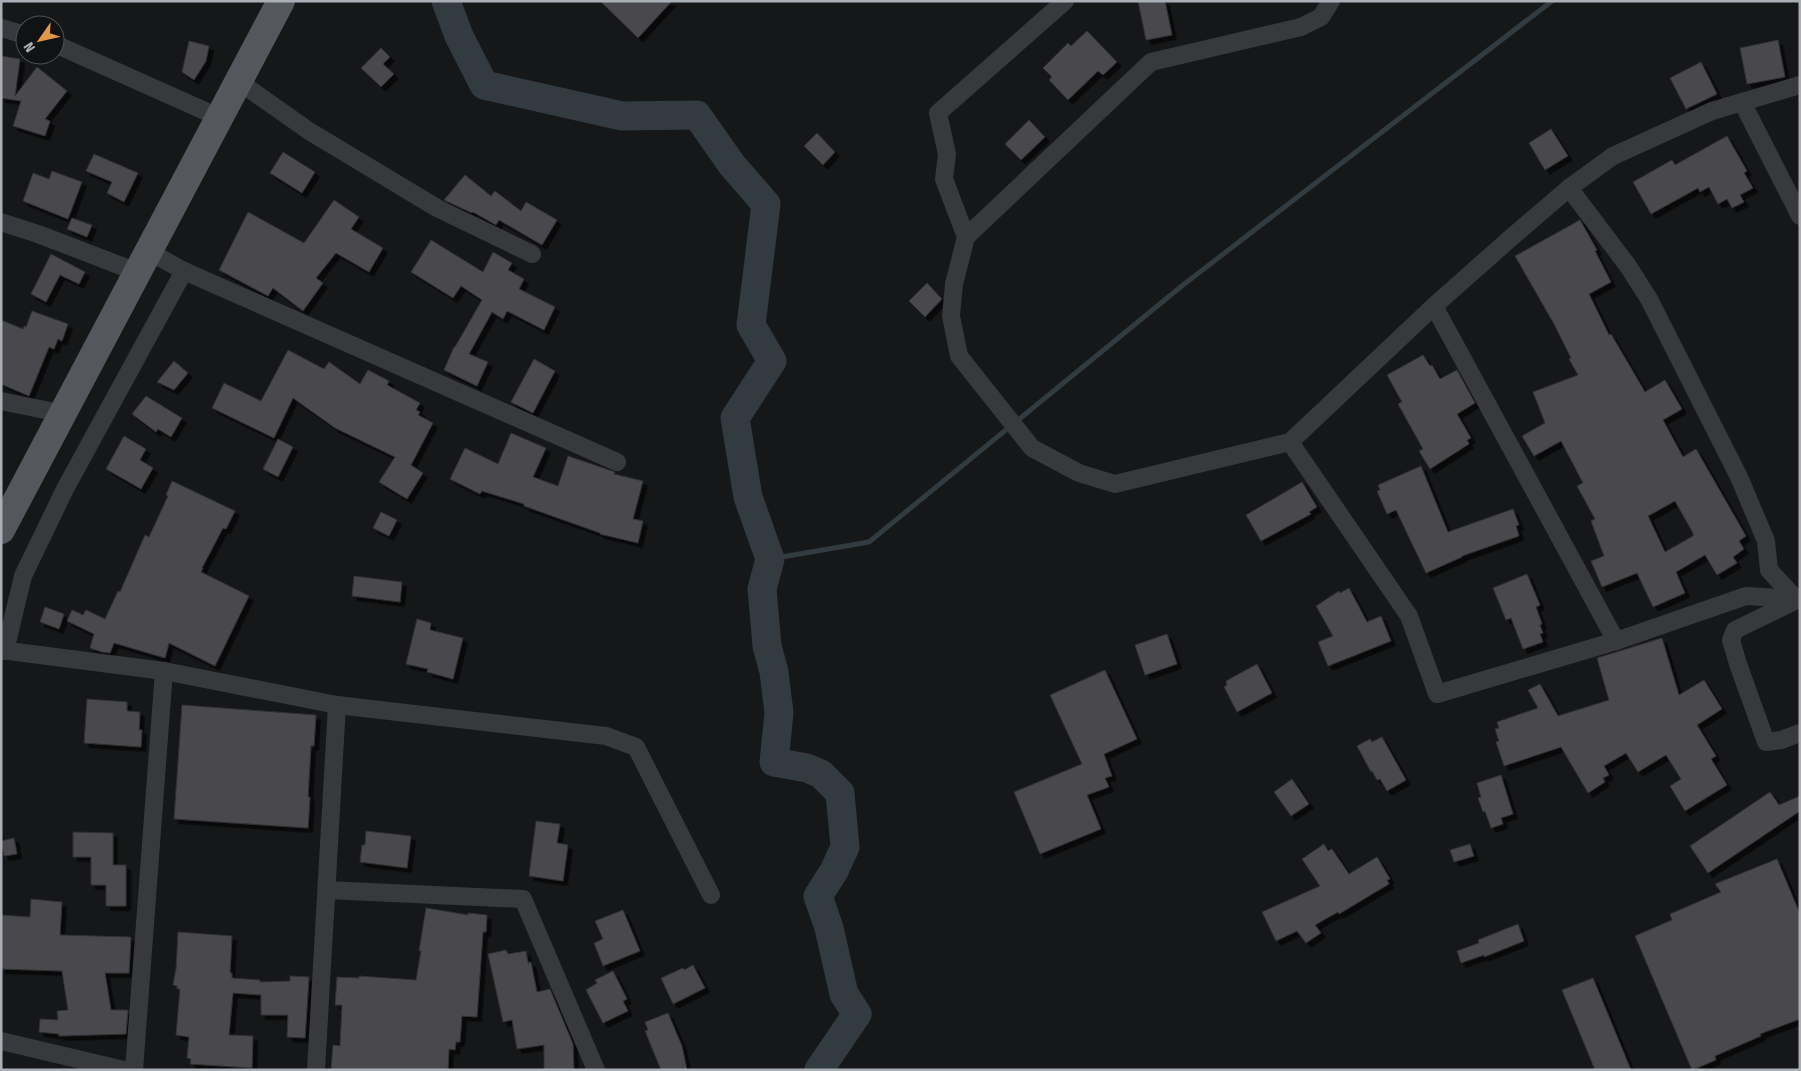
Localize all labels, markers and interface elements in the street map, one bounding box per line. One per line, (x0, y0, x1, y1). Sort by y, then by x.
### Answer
north arrow (15, 15, 65, 65)
text: N (20, 39, 39, 55)

